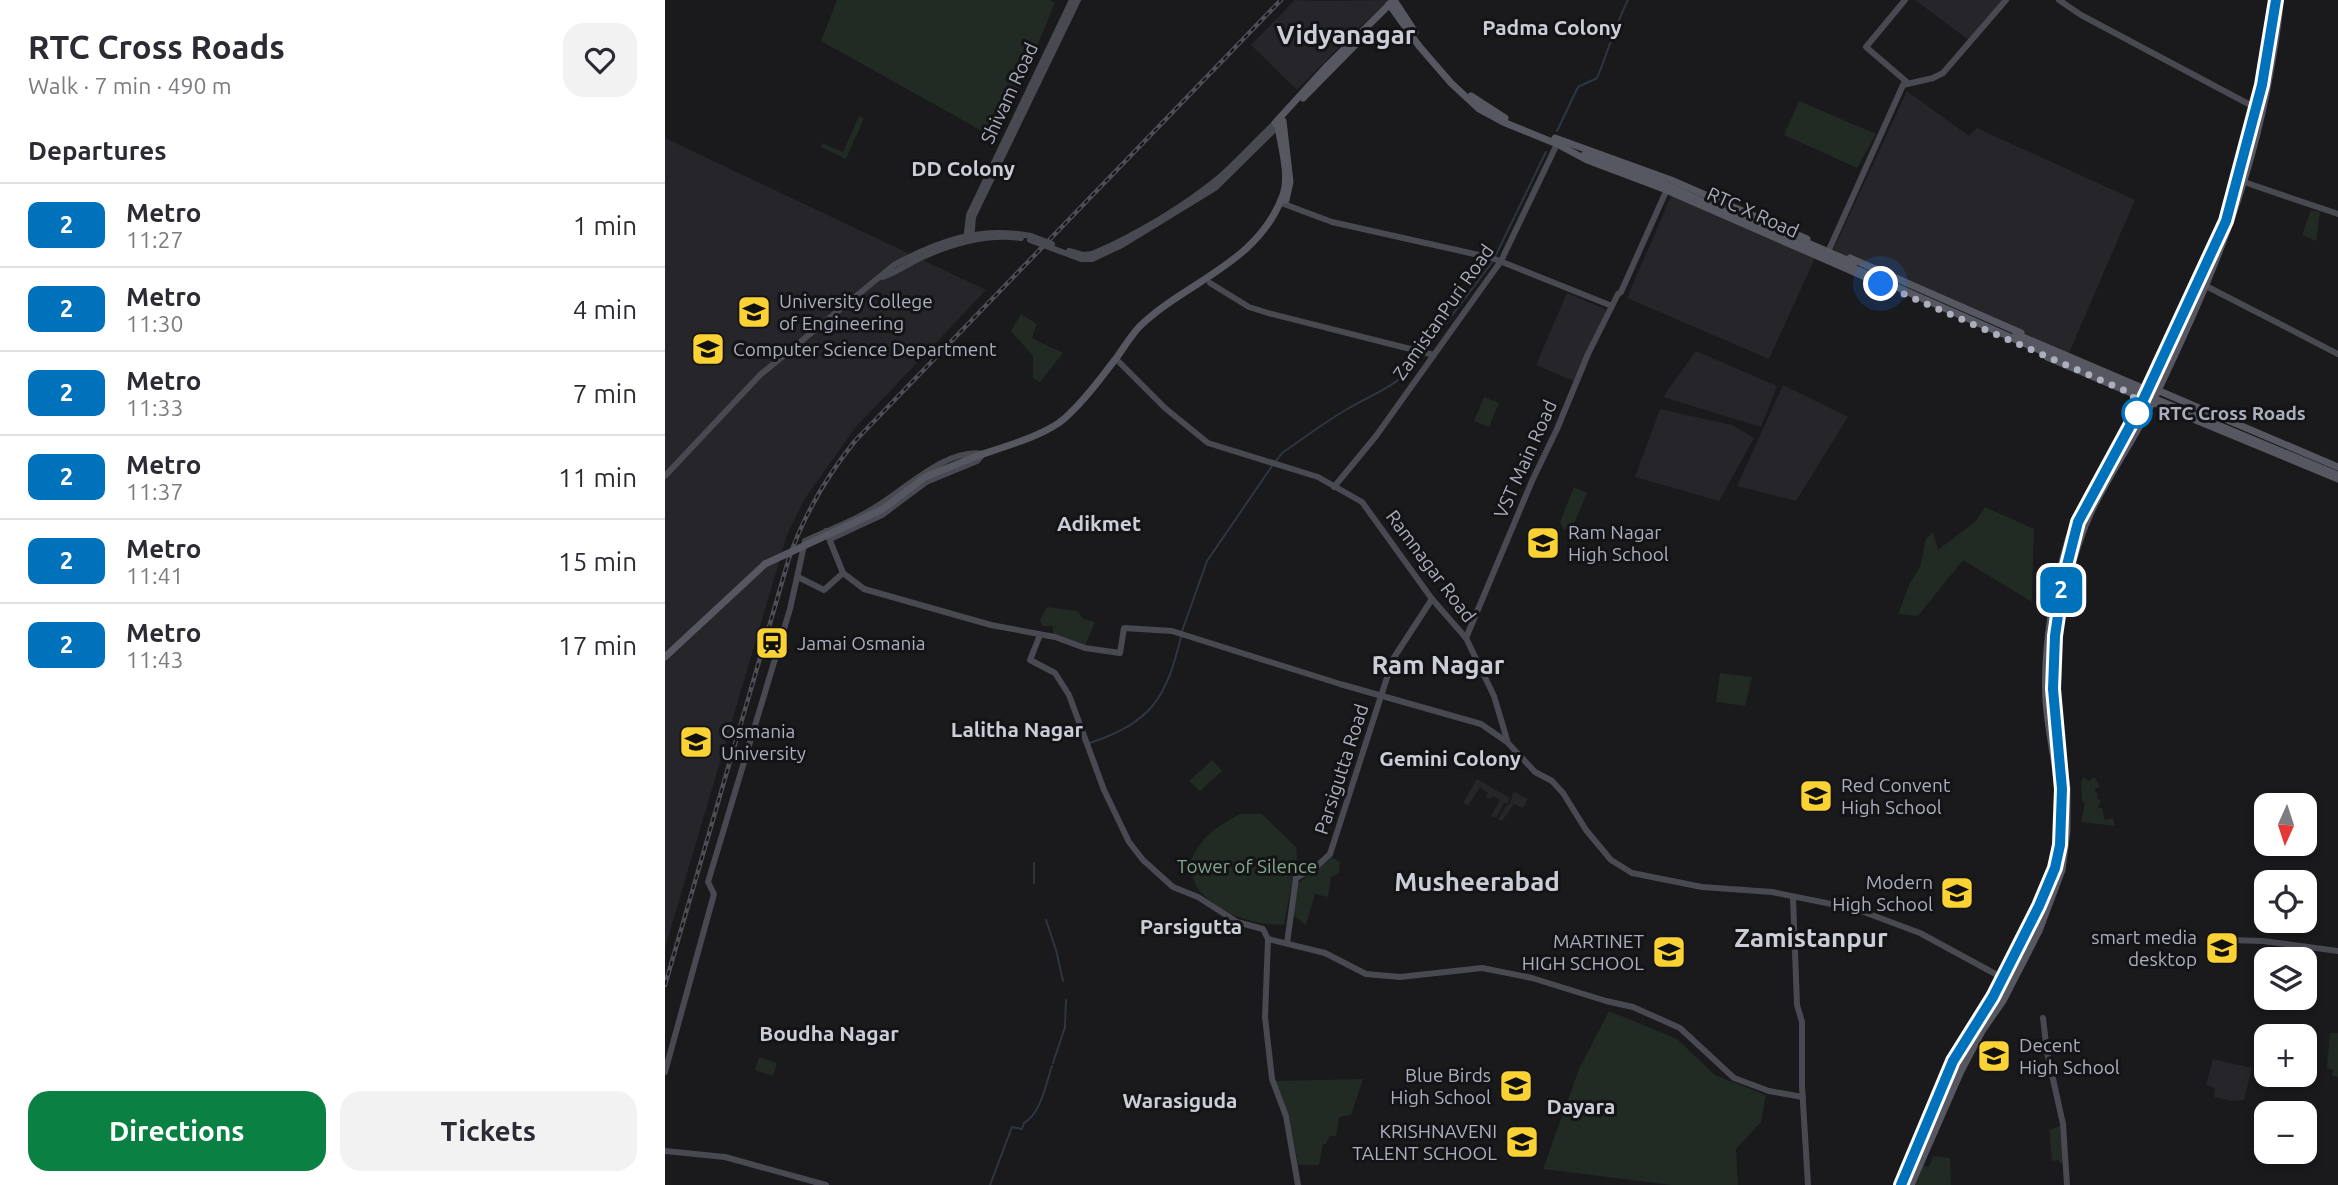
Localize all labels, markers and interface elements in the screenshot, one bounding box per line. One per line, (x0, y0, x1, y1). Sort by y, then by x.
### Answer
district label: Padma Colony (1482, 15, 1622, 39)
district label: Vidyanagar (1276, 20, 1416, 49)
button: heart (563, 23, 637, 97)
text: RTC Cross Roads (28, 28, 285, 65)
street label: Shivam Road (976, 39, 1042, 147)
text: Walk · 7 min · 490 m (28, 73, 232, 98)
text: Departures (28, 136, 166, 165)
district label: DD Colony (911, 156, 1015, 180)
street label: RTC X Road (1704, 182, 1802, 242)
text: Metro (126, 198, 201, 227)
text: 2 (60, 211, 73, 238)
text: 1 min (573, 211, 637, 240)
text: 11:27 (126, 227, 184, 252)
street label: ZamistanPuri Road (1388, 240, 1498, 384)
your location (1863, 266, 1898, 301)
text: Metro (126, 282, 201, 311)
place label: University College of Engineering (779, 290, 933, 334)
school or university icon: University College of Engineering (735, 293, 773, 331)
text: 2 (60, 295, 73, 322)
text: 4 min (573, 295, 637, 324)
text: 11:30 (126, 311, 184, 336)
school or university icon: Computer Science Department (689, 330, 727, 368)
place label: Computer Science Department (733, 338, 997, 360)
text: Metro (126, 366, 201, 395)
text: 2 (60, 379, 73, 406)
text: 7 min (573, 379, 637, 408)
text: 11:33 (126, 395, 184, 420)
street label: VST Main Road (1489, 397, 1561, 521)
marker: RTC Cross Roads (2122, 398, 2152, 428)
place label: RTC Cross Roads (2158, 402, 2306, 424)
text: Metro (126, 450, 201, 479)
text: 2 (60, 463, 73, 490)
text: 11 min (558, 463, 637, 492)
text: 11:37 (126, 479, 184, 504)
street label: Ramnagar Road (1382, 506, 1480, 626)
district label: Adikmet (1057, 511, 1141, 535)
place label: Ram Nagar High School (1568, 521, 1669, 565)
school or university icon: Ram Nagar High School (1524, 524, 1562, 562)
text: Metro (126, 534, 201, 563)
text: 2 (60, 547, 73, 574)
text: 15 min (558, 547, 637, 576)
text: 11:41 (126, 563, 184, 588)
line badge: 2 (2038, 567, 2084, 613)
text: 2 (2054, 576, 2068, 603)
text: Metro (126, 618, 201, 647)
station icon: Jamai Osmania (753, 624, 791, 662)
text: 2 (60, 631, 73, 658)
text: 17 min (558, 631, 637, 660)
place label: Jamai Osmania (797, 632, 926, 654)
text: 11:43 (126, 647, 184, 672)
district label: Ram Nagar (1372, 650, 1505, 679)
street label: Parsigutta Road (1310, 701, 1372, 837)
district label: Lalitha Nagar (951, 717, 1084, 741)
place label: Osmania University (721, 720, 806, 764)
school or university icon: Osmania University (677, 723, 715, 761)
district label: Gemini Colony (1379, 746, 1521, 770)
place label: Red Convent High School (1841, 774, 1951, 818)
school or university icon: Red Convent High School (1797, 777, 1835, 815)
north arrow (2254, 793, 2317, 856)
map controls (2254, 793, 2317, 1164)
park label: Tower of Silence (1177, 855, 1317, 877)
district label: Musheerabad (1394, 867, 1560, 896)
button: locate (2254, 870, 2317, 933)
place label: Modern High School (1832, 871, 1933, 915)
school or university icon: Modern High School (1938, 874, 1976, 912)
district label: Parsigutta (1140, 914, 1242, 938)
district label: Zamistanpur (1734, 923, 1888, 952)
place label: smart media desktop (2091, 926, 2197, 970)
school or university icon: smart media desktop (2203, 929, 2241, 967)
place label: MARTINET HIGH SCHOOL (1522, 930, 1644, 974)
school or university icon: MARTINET HIGH SCHOOL (1650, 933, 1688, 971)
button: layers (2254, 947, 2317, 1010)
district label: Boudha Nagar (759, 1021, 899, 1045)
button: + (2254, 1024, 2317, 1087)
place label: Decent High School (2019, 1034, 2120, 1078)
school or university icon: Decent High School (1975, 1037, 2013, 1075)
place label: Blue Birds High School (1390, 1064, 1491, 1108)
school or university icon: Blue Birds High School (1497, 1067, 1535, 1105)
district label: Warasiguda (1123, 1088, 1237, 1112)
button: Directions (28, 1091, 326, 1171)
button: Tickets (340, 1091, 637, 1171)
district label: Dayara (1547, 1094, 1615, 1118)
button: − (2254, 1101, 2317, 1164)
place label: KRISHNAVENI TALENT SCHOOL (1352, 1120, 1497, 1164)
school or university icon: KRISHNAVENI TALENT SCHOOL (1503, 1123, 1541, 1161)

